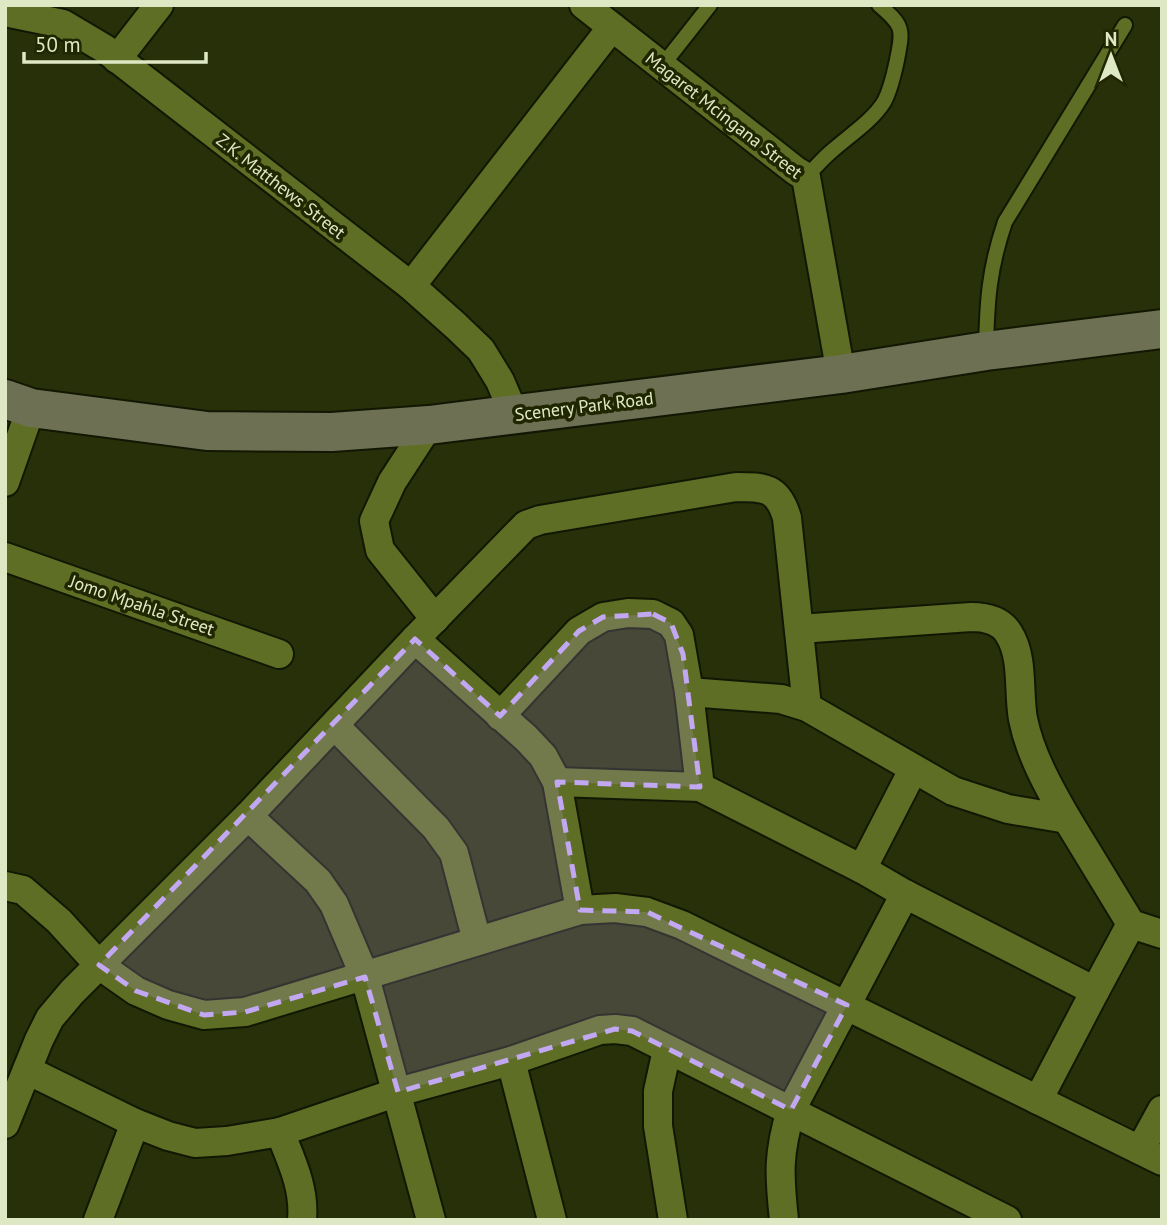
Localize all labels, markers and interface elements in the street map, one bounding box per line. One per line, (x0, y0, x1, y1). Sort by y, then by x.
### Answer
scale bar (24, 21, 206, 65)
north arrow (1076, 21, 1146, 91)
text: N (1105, 27, 1117, 51)
text: 50 m (35, 31, 81, 58)
street label: Magaret Mcingana Street (641, 46, 807, 184)
street label: Z.K. Matthews Street (212, 128, 350, 244)
street label: Scenery Park Road (513, 386, 655, 426)
street label: Jomo Mpahla Street (66, 569, 217, 641)

